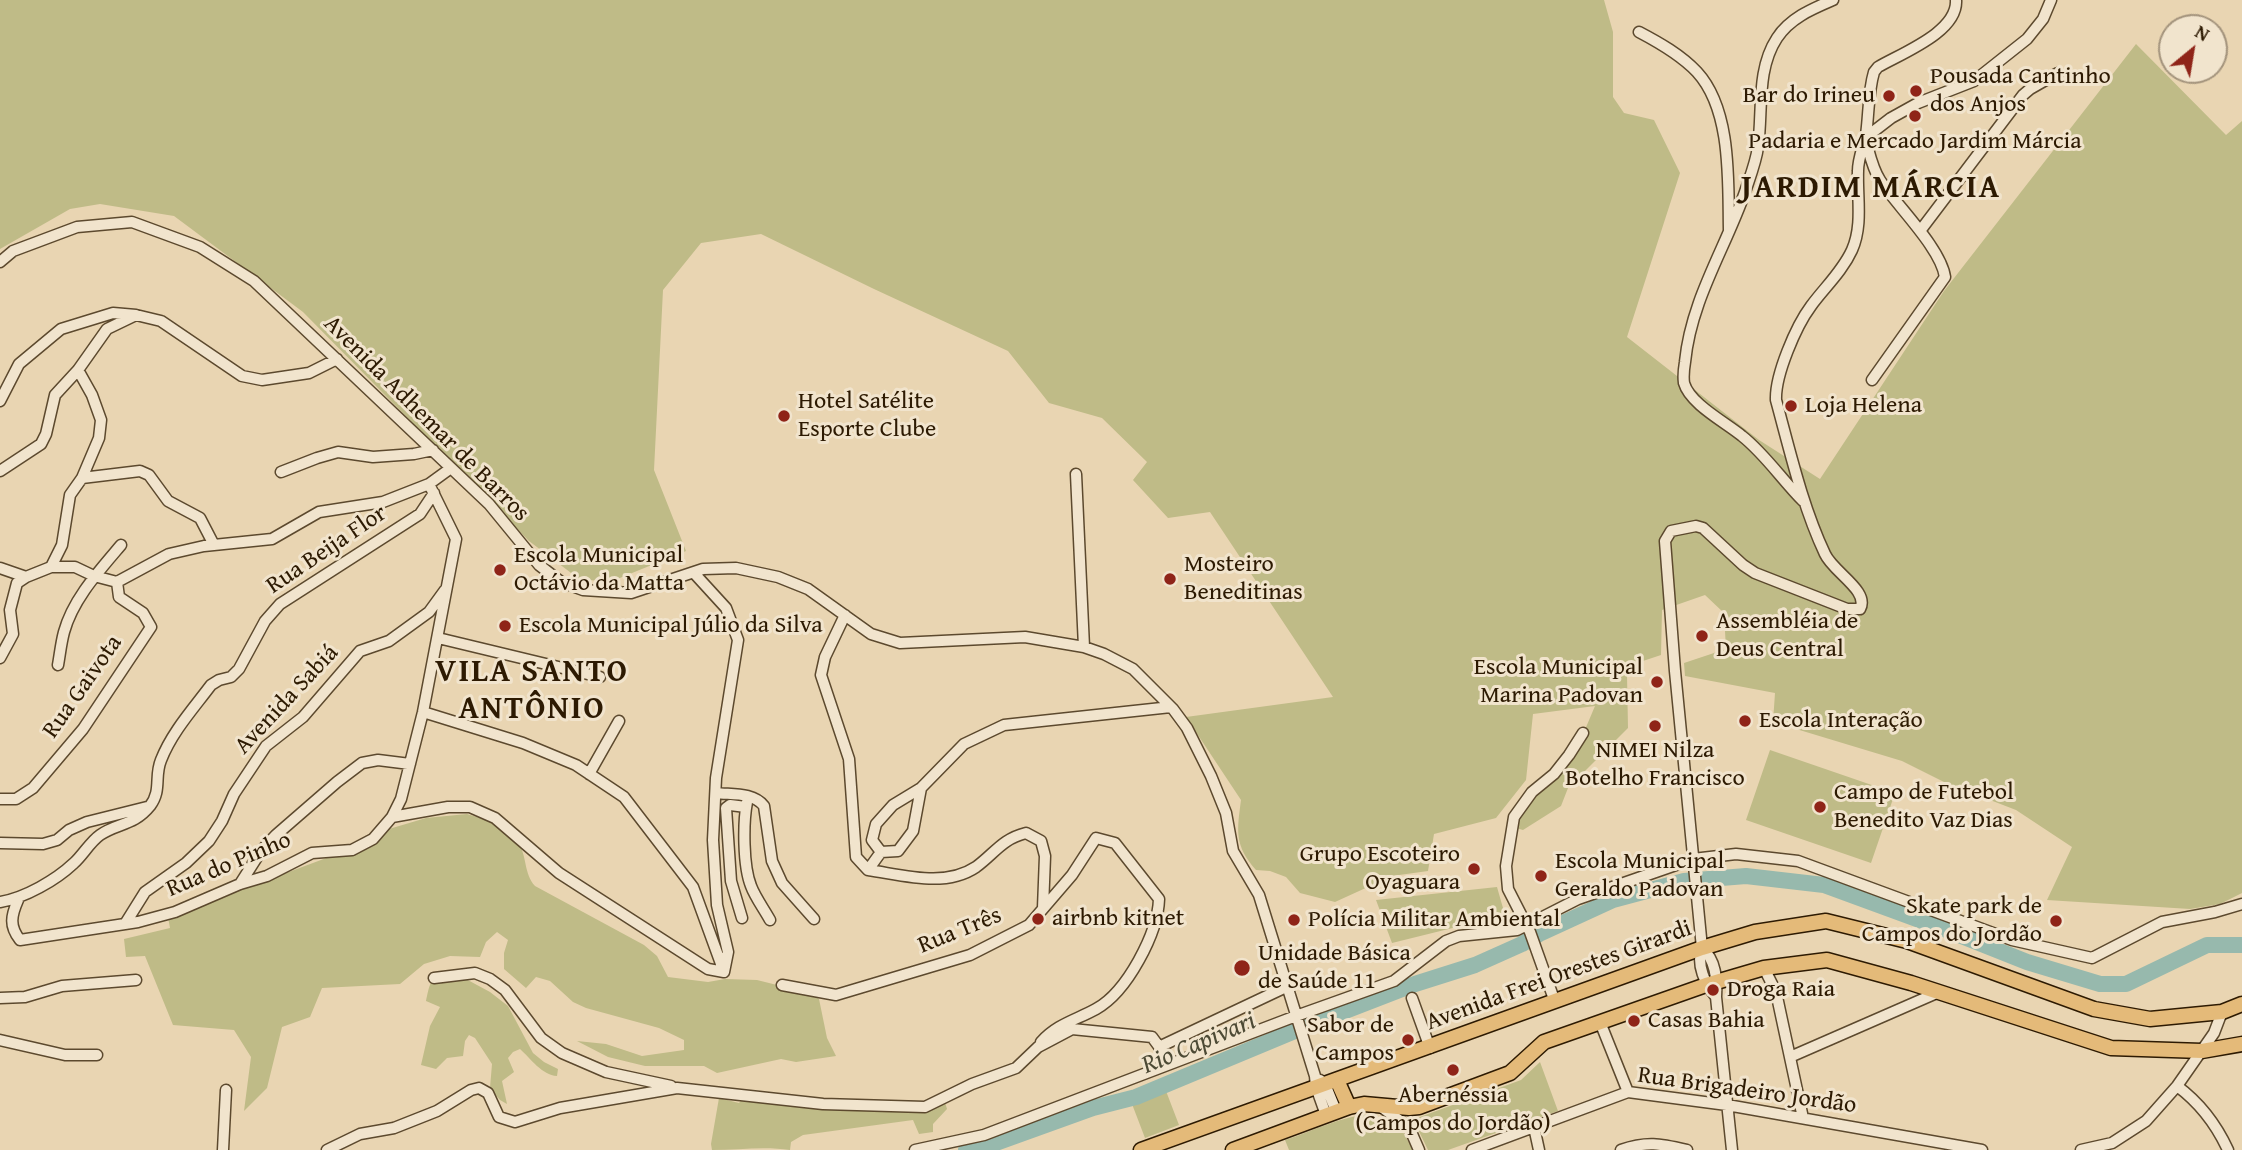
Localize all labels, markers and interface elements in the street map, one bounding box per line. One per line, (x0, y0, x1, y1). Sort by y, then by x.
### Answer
north arrow (2158, 14, 2228, 84)
text: N (2190, 17, 2215, 48)
place label: Pousada Cantinho dos Anjos (1930, 63, 2111, 119)
place label: Bar do Irineu (1743, 82, 1875, 110)
marker: Pousada Cantinho dos Anjos (1908, 83, 1924, 99)
marker: Bar do Irineu (1881, 88, 1897, 104)
marker: Padaria e Mercado Jardim Márcia (1907, 108, 1923, 124)
place label: Padaria e Mercado Jardim Márcia (1748, 128, 2082, 156)
district label: JARDIM MÁRCIA (1742, 170, 2000, 208)
street label: Avenida Adhemar de Barros (317, 310, 535, 528)
place label: Hotel Satélite Esporte Clube (798, 388, 936, 444)
place label: Loja Helena (1805, 392, 1922, 420)
marker: Loja Helena (1783, 398, 1799, 414)
marker: Hotel Satélite Esporte Clube (776, 408, 792, 424)
street label: Rua Beija Flor (261, 499, 393, 601)
place label: Escola Municipal Octávio da Matta (514, 542, 684, 598)
place label: Mosteiro Beneditinas (1184, 551, 1303, 607)
marker: Escola Municipal Octávio da Matta (492, 562, 508, 578)
marker: Mosteiro Beneditinas (1162, 571, 1178, 587)
place label: Assembléia de Deus Central (1716, 608, 1858, 664)
place label: Escola Municipal Júlio da Silva (519, 612, 822, 640)
marker: Escola Municipal Júlio da Silva (497, 618, 513, 634)
marker: Assembléia de Deus Central (1694, 628, 1710, 644)
street label: Rua Gaivota (37, 630, 129, 744)
street label: Avenida Sabiá (229, 639, 345, 761)
district label: VILA SANTO ANTÔNIO (436, 654, 628, 729)
place label: Escola Municipal Marina Padovan (1474, 654, 1643, 710)
marker: Escola Municipal Marina Padovan (1649, 674, 1665, 690)
place label: Escola Interação (1759, 707, 1923, 735)
marker: Escola Interação (1737, 713, 1753, 729)
marker: NIMEI Nilza Botelho Francisco (1647, 718, 1663, 734)
place label: NIMEI Nilza Botelho Francisco (1565, 737, 1745, 793)
place label: Campo de Futebol Benedito Vaz Dias (1834, 779, 2014, 835)
marker: Campo de Futebol Benedito Vaz Dias (1812, 799, 1828, 815)
street label: Rua do Pinho (162, 826, 296, 904)
place label: Grupo Escoteiro Oyaguara (1300, 841, 1460, 897)
place label: Escola Municipal Geraldo Padovan (1555, 848, 1724, 904)
marker: Grupo Escoteiro Oyaguara (1466, 861, 1482, 877)
marker: Escola Municipal Geraldo Padovan (1533, 868, 1549, 884)
place label: Skate park de Campos do Jordão (1862, 893, 2042, 949)
street label: Rua Três (914, 901, 1006, 961)
place label: airbnb kitnet (1052, 905, 1184, 933)
place label: Polícia Militar Ambiental (1308, 906, 1560, 934)
marker: airbnb kitnet (1030, 911, 1046, 927)
marker: Polícia Militar Ambiental (1286, 912, 1302, 928)
marker: Skate park de Campos do Jordão (2048, 913, 2064, 929)
street label: Avenida Frei Orestes Girardi (1422, 914, 1696, 1038)
place label: Unidade Básica de Saúde 11 (1258, 940, 1411, 996)
marker: Unidade Básica de Saúde 11 (1232, 958, 1252, 978)
place label: Droga Raia (1727, 976, 1835, 1004)
marker: Droga Raia (1705, 982, 1721, 998)
water label: Rio Capivari (1137, 1006, 1261, 1082)
place label: Casas Bahia (1648, 1007, 1765, 1035)
place label: Sabor de Campos (1307, 1012, 1394, 1068)
marker: Casas Bahia (1626, 1013, 1642, 1029)
marker: Sabor de Campos (1400, 1032, 1416, 1048)
street label: Rua Brigadeiro Jordão (1636, 1061, 1858, 1121)
marker: Abernéssia (Campos do Jordão) (1445, 1062, 1461, 1078)
place label: Abernéssia (Campos do Jordão) (1355, 1082, 1551, 1138)

